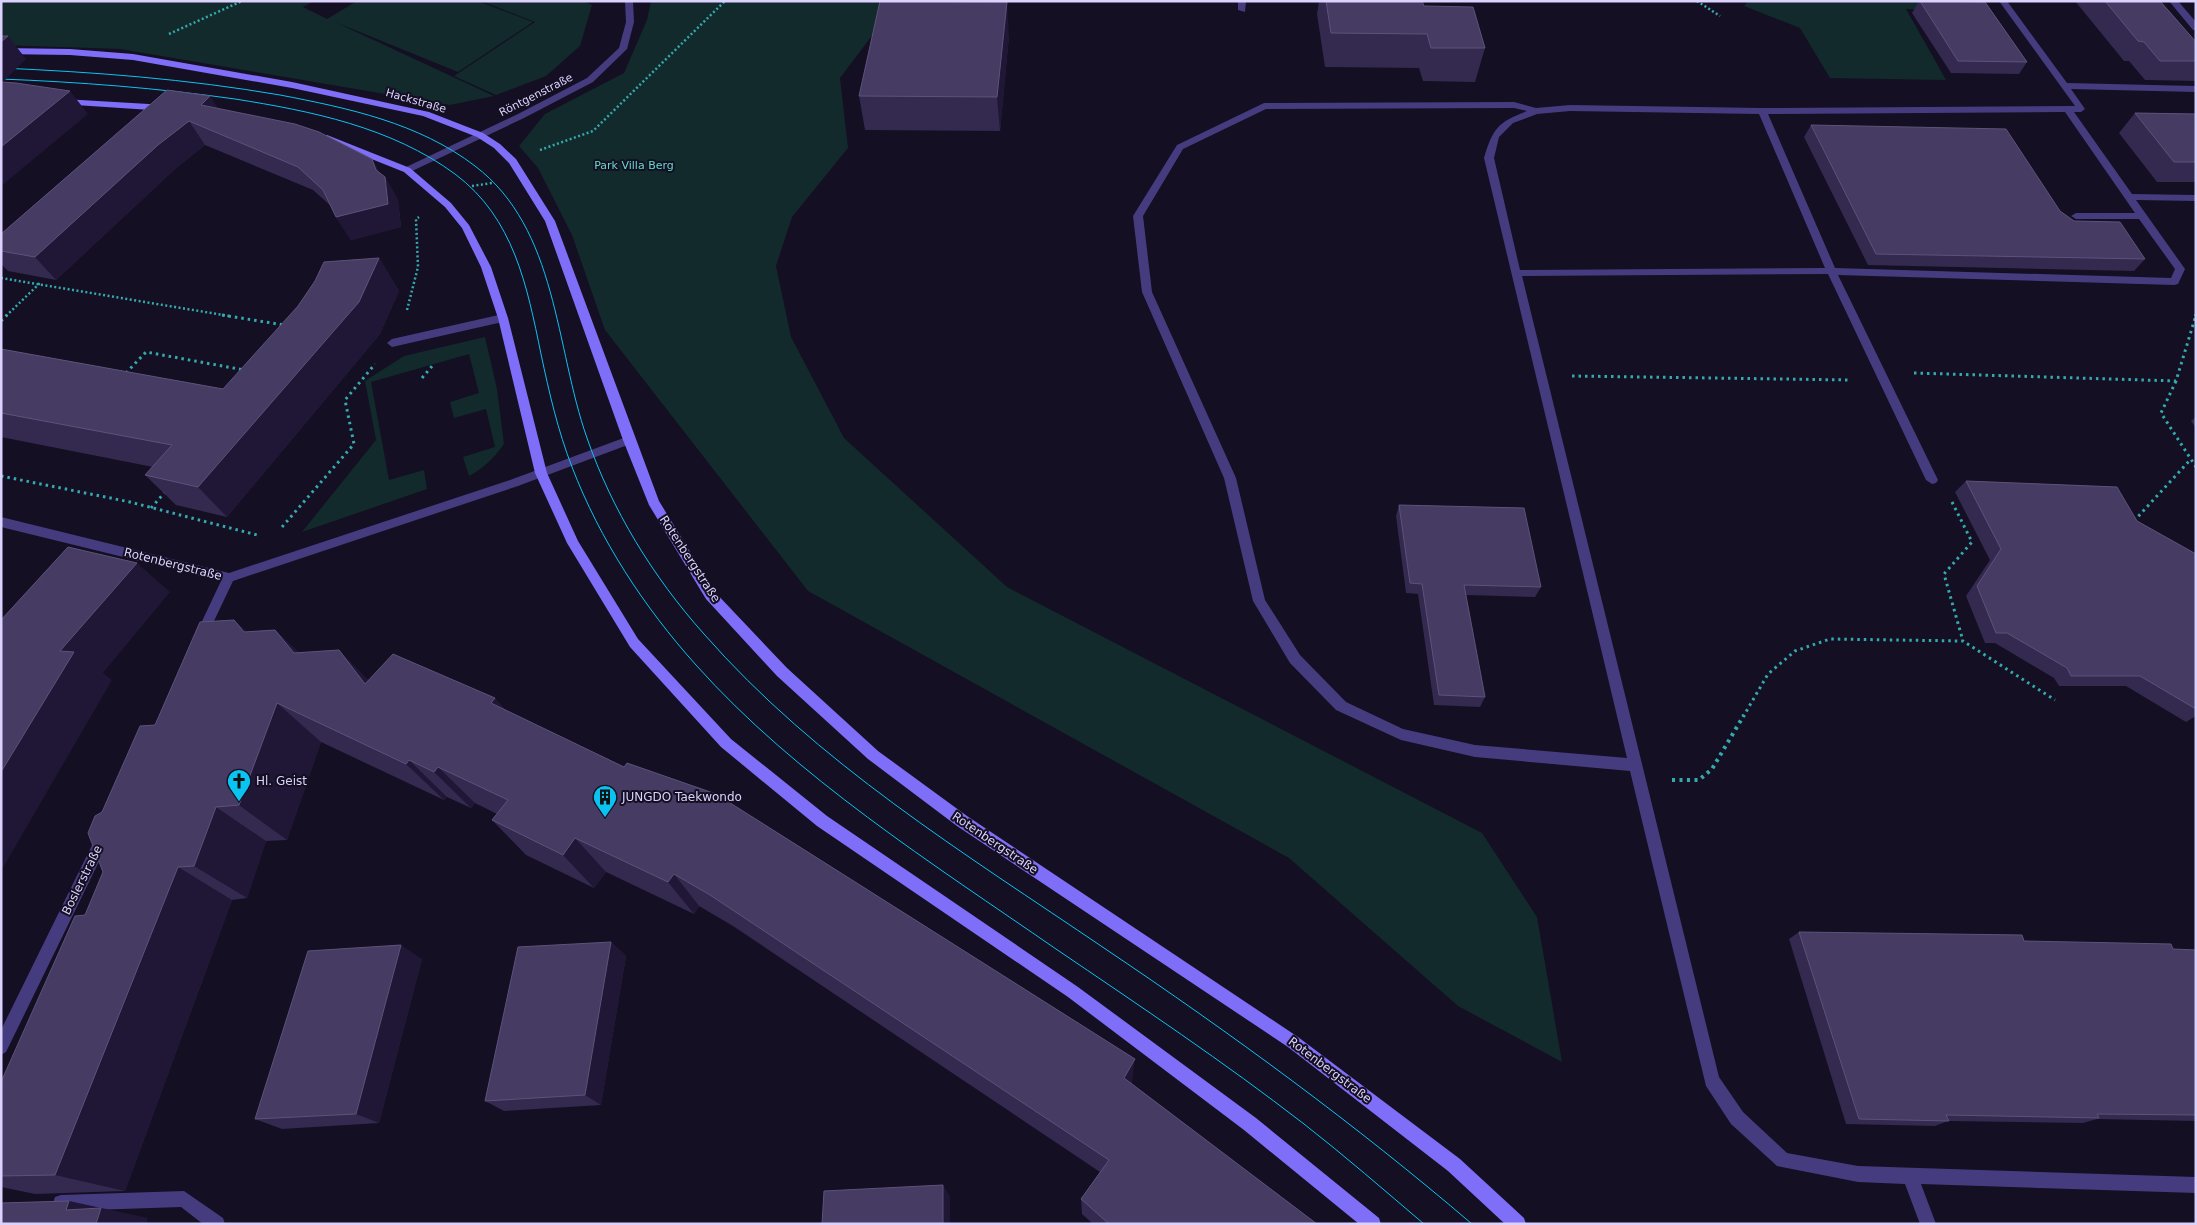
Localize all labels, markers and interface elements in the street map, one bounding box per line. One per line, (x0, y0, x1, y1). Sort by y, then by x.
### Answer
street label: Röntgenstraße (497, 71, 575, 119)
street label: Hackstraße (384, 86, 448, 116)
park label: Park Villa Berg (594, 159, 674, 172)
street label: Rotenbergstraße (657, 513, 723, 605)
street label: Rotenbergstraße (123, 545, 223, 583)
church icon: Hl. Geist (226, 768, 252, 802)
place label: Hl. Geist (256, 774, 307, 788)
building icon: JUNGDO Taekwondo (592, 784, 618, 818)
place label: JUNGDO Taekwondo (621, 790, 742, 804)
street label: Rotenbergstraße (949, 809, 1041, 877)
street label: Boslerstraße (59, 843, 105, 917)
street label: Rotenbergstraße (1286, 1034, 1374, 1106)

